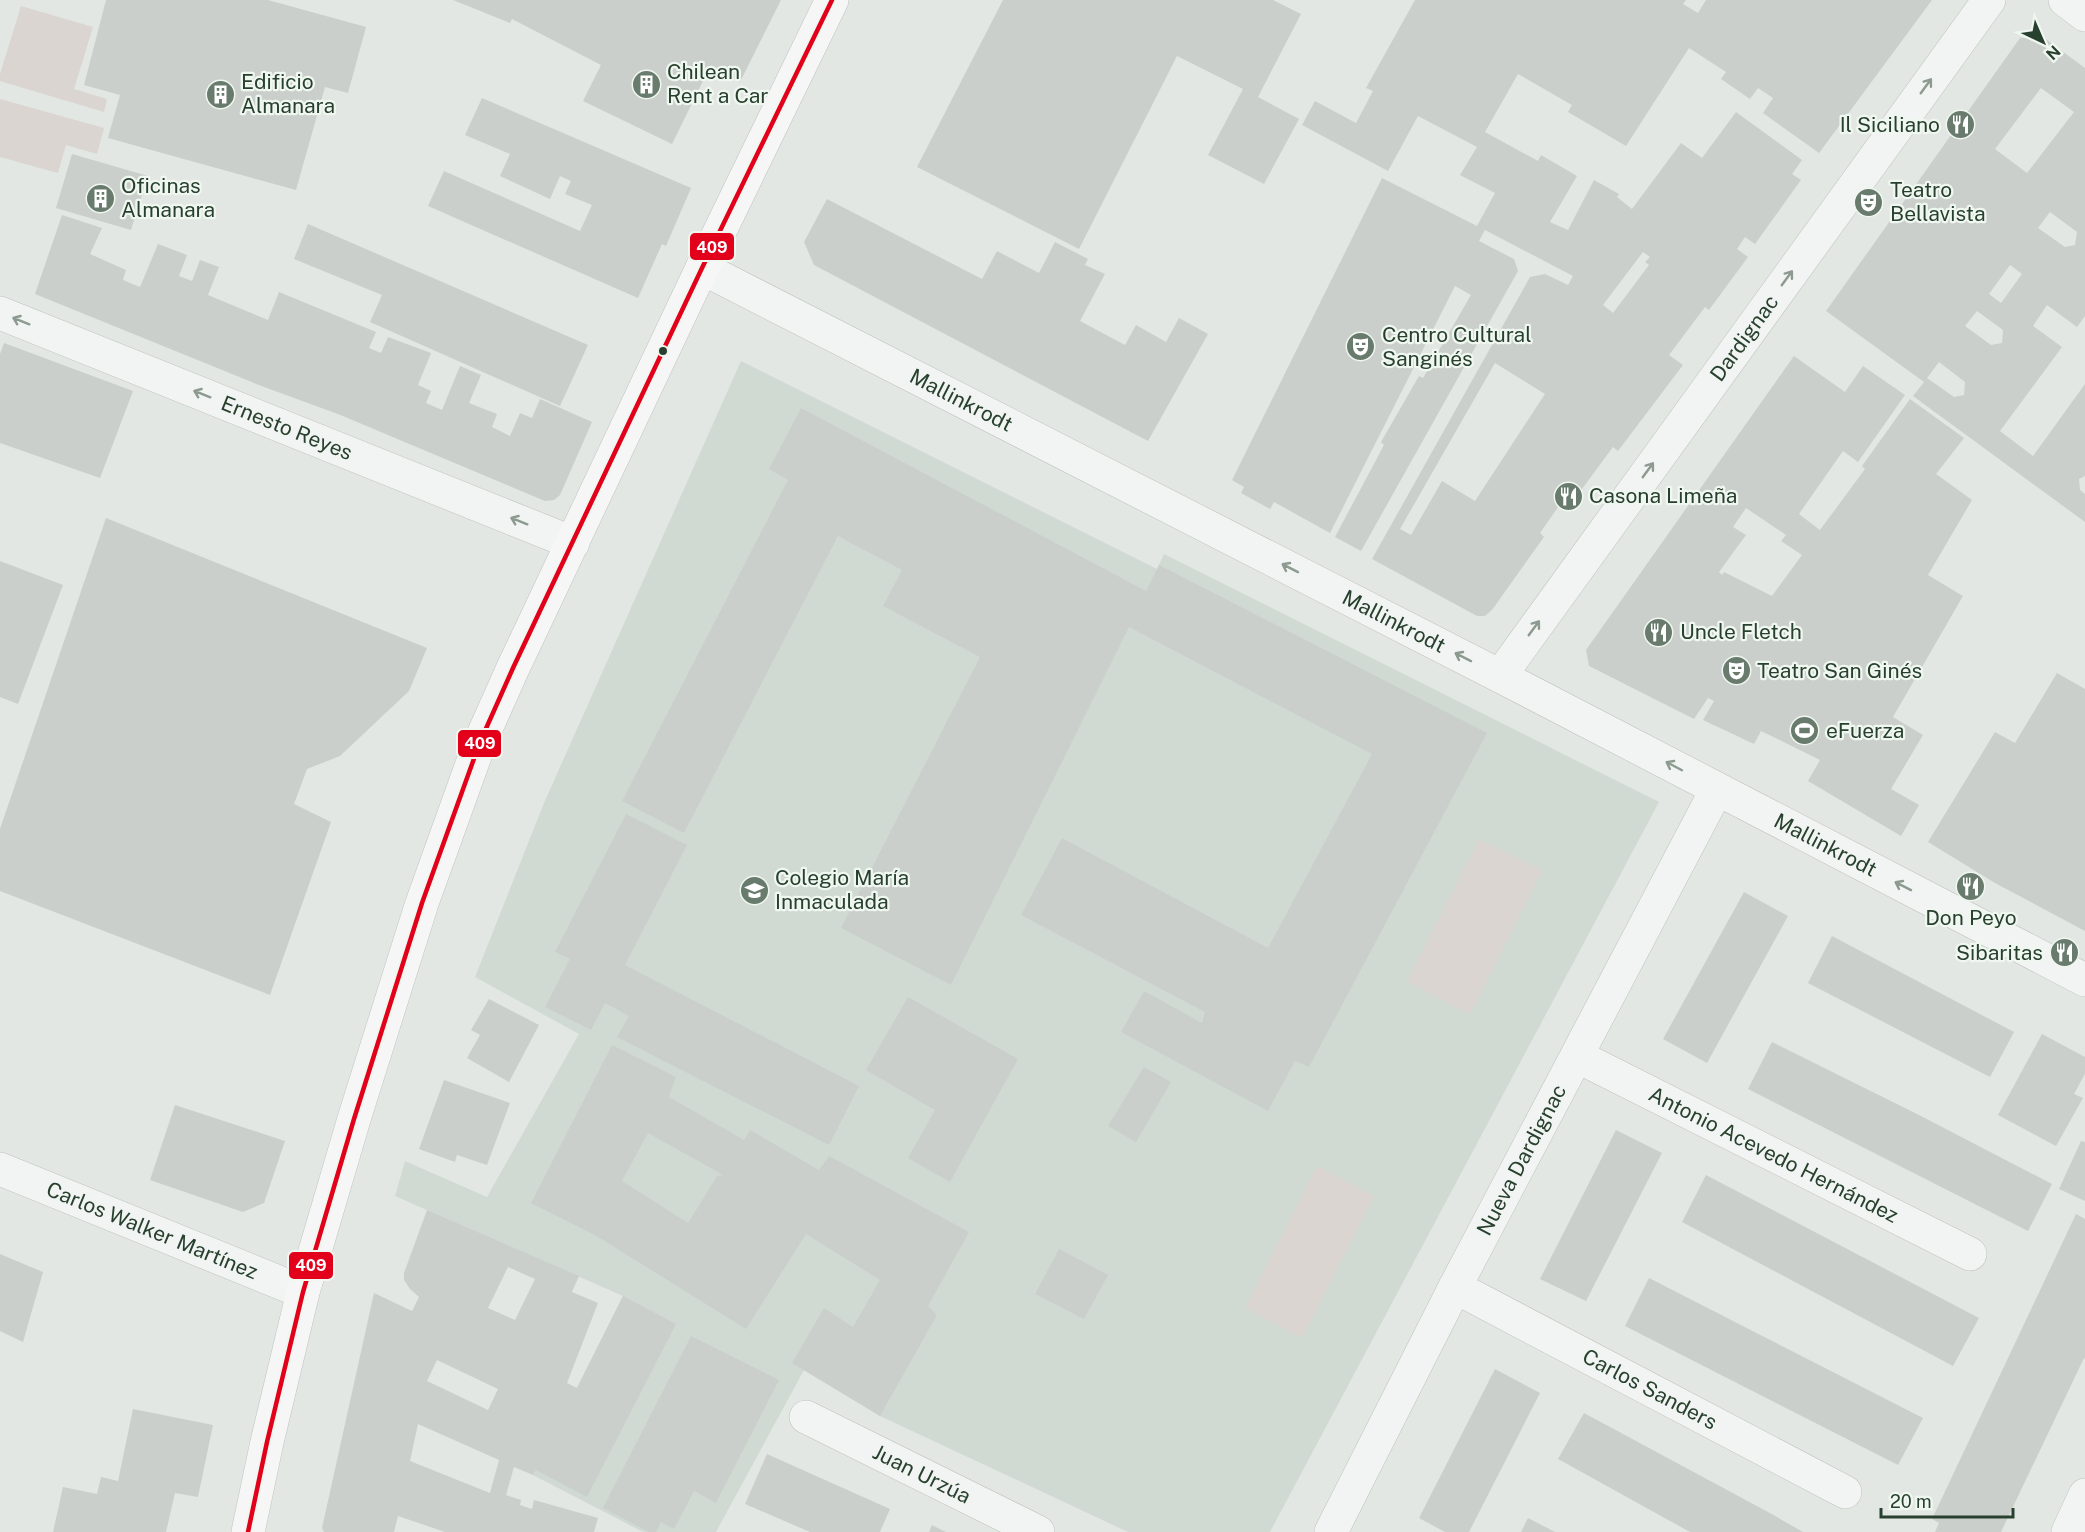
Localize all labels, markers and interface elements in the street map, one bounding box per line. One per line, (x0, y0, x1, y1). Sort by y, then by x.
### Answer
north arrow (2013, 12, 2073, 72)
text: N (2042, 41, 2064, 64)
place label: Chilean Rent a Car (667, 59, 769, 108)
building icon: Chilean Rent a Car (630, 68, 662, 100)
place label: Edificio Almanara (241, 69, 335, 118)
building icon: Edificio Almanara (204, 78, 236, 110)
one-way arrow (1920, 79, 1932, 95)
restaurant icon: Il Siciliano (1945, 109, 1977, 141)
place label: Il Siciliano (1840, 112, 1940, 137)
place label: Oficinas Almanara (121, 173, 215, 222)
place label: Teatro Bellavista (1890, 177, 1986, 226)
building icon: Oficinas Almanara (84, 182, 116, 214)
theatre icon: Teatro Bellavista (1853, 186, 1885, 218)
line badge: 409 (689, 232, 735, 261)
text: 409 (696, 238, 728, 257)
one-way arrow (1781, 271, 1794, 287)
street label: Dardignac (1704, 290, 1784, 386)
one-way arrow (12, 315, 30, 326)
place label: Centro Cultural Sanginés (1382, 322, 1532, 371)
theatre icon: Centro Cultural Sanginés (1345, 331, 1377, 363)
unlabelled marker (657, 345, 669, 357)
street label: Mallinkrodt (906, 363, 1017, 437)
one-way arrow (193, 388, 211, 399)
street label: Ernesto Reyes (218, 390, 356, 465)
one-way arrow (1642, 463, 1655, 479)
restaurant icon: Casona Limeña (1552, 480, 1584, 512)
place label: Casona Limeña (1589, 483, 1737, 508)
one-way arrow (510, 515, 529, 526)
one-way arrow (1282, 562, 1299, 574)
street label: Mallinkrodt (1338, 585, 1450, 658)
restaurant icon: Uncle Fletch (1643, 616, 1675, 648)
place label: Uncle Fletch (1680, 619, 1802, 644)
one-way arrow (1528, 621, 1540, 637)
one-way arrow (1455, 651, 1473, 662)
theatre icon: Teatro San Ginés (1720, 655, 1752, 687)
place label: Teatro San Ginés (1757, 658, 1922, 683)
sports icon: eFuerza (1789, 715, 1821, 747)
place label: eFuerza (1826, 718, 1904, 743)
line badge: 409 (457, 729, 502, 758)
text: 409 (464, 734, 496, 753)
one-way arrow (1665, 760, 1683, 772)
street label: Mallinkrodt (1770, 808, 1881, 882)
place label: Colegio María Inmaculada (775, 865, 909, 914)
restaurant icon: Don Peyo (1955, 871, 1987, 903)
school or university icon: Colegio María Inmaculada (738, 874, 770, 906)
one-way arrow (1894, 879, 1912, 891)
place label: Don Peyo (1925, 905, 2017, 930)
restaurant icon: Sibaritas (2048, 937, 2080, 969)
place label: Sibaritas (1956, 940, 2043, 965)
street label: Nueva Dardignac (1471, 1080, 1571, 1240)
street label: Antonio Acevedo Hernández (1645, 1081, 1903, 1228)
street label: Carlos Walker Martínez (43, 1176, 262, 1284)
line badge: 409 (288, 1251, 334, 1280)
text: 409 (295, 1256, 327, 1275)
street label: Carlos Sanders (1578, 1343, 1722, 1435)
street label: Juan Urzúa (869, 1439, 975, 1509)
scale bar (1881, 1481, 2013, 1519)
text: 20 m (1890, 1491, 1932, 1512)

